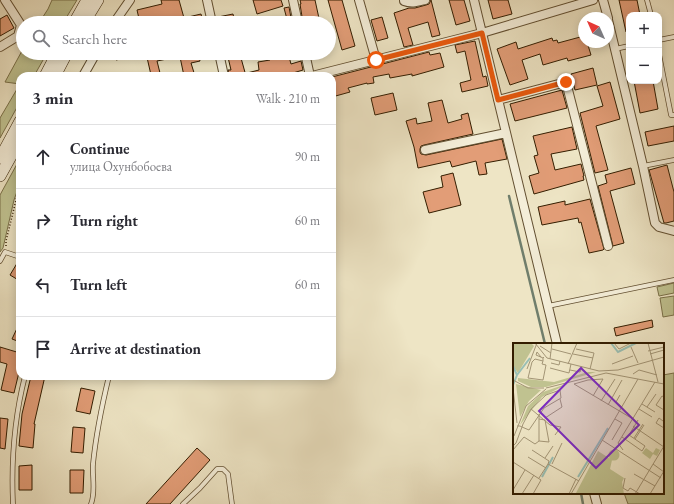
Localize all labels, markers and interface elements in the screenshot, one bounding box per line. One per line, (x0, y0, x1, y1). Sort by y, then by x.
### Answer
north arrow (578, 12, 614, 48)
map controls (626, 12, 662, 84)
button: + (626, 12, 662, 48)
search box (16, 16, 336, 60)
icon: search (30, 27, 52, 49)
text: Search here (62, 29, 127, 48)
button: − (626, 48, 662, 84)
route start (367, 51, 385, 69)
route end (557, 73, 575, 91)
text: 3 min (32, 87, 73, 109)
text: Walk · 210 m (256, 90, 320, 107)
text: Continue (70, 139, 130, 158)
icon: ahead (32, 146, 54, 168)
text: 90 m (295, 148, 320, 165)
text: улица Охунбобоева (70, 158, 172, 175)
icon: right (32, 210, 54, 232)
text: Turn right (70, 211, 138, 230)
text: 60 m (295, 212, 320, 229)
icon: left (32, 274, 54, 296)
text: Turn left (70, 275, 127, 294)
text: 60 m (295, 276, 320, 293)
icon: arrive (32, 338, 54, 360)
text: Arrive at destination (70, 339, 201, 358)
inset map (513, 343, 664, 494)

